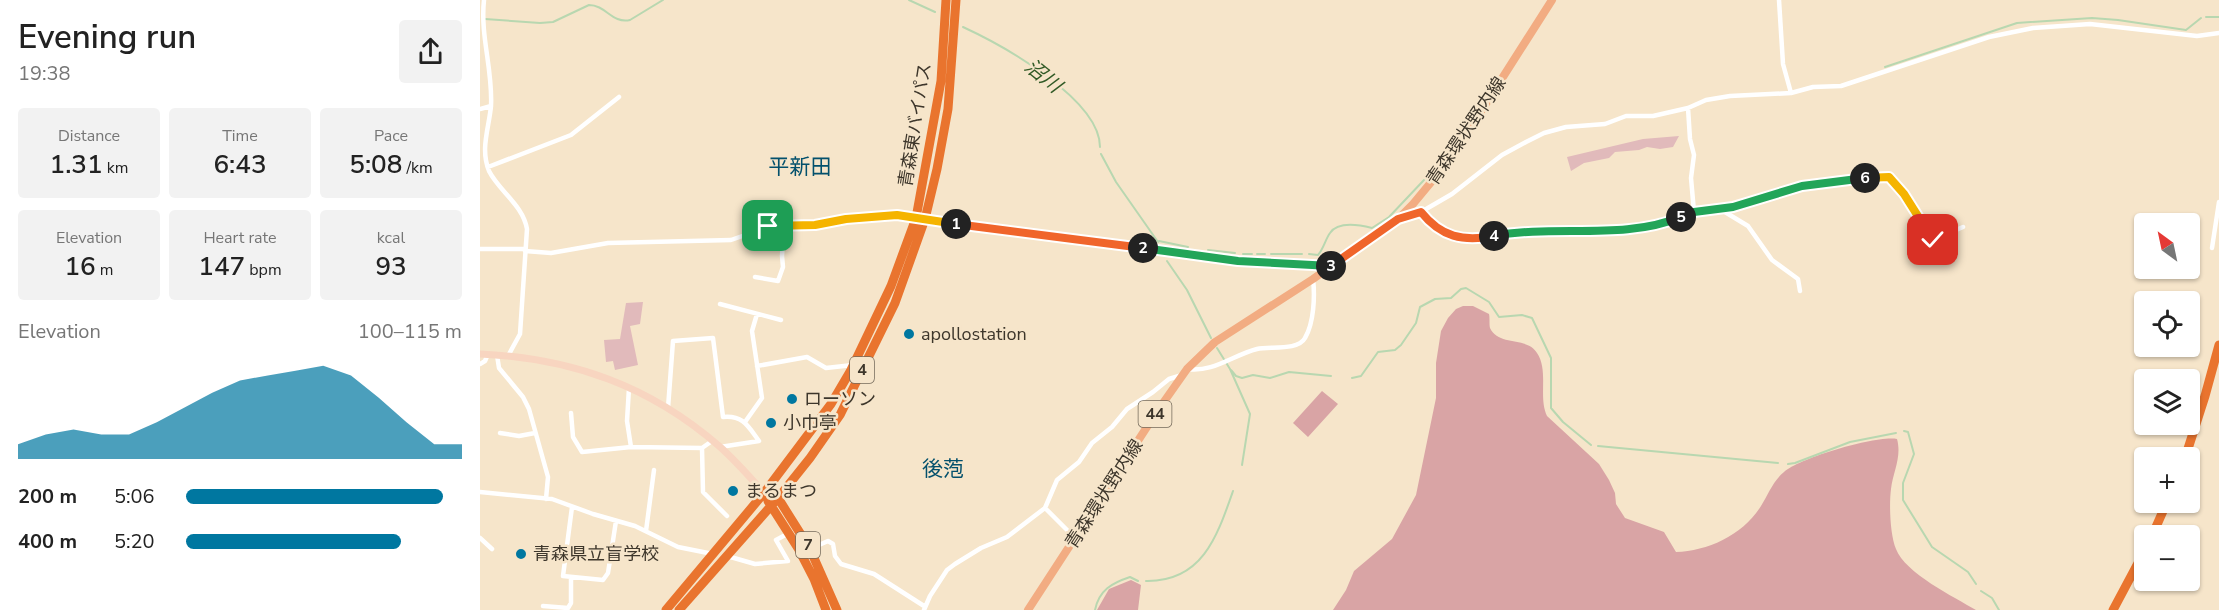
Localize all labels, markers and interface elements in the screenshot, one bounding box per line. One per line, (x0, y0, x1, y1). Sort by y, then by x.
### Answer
text: Evening run (18, 15, 196, 60)
button: share (399, 20, 462, 83)
water label: 沼川 (1019, 53, 1069, 100)
text: 19:38 (18, 60, 71, 87)
street label: 青森東バイパス (893, 61, 937, 189)
street label: 青森環状野内線 (1421, 72, 1511, 190)
text: Distance (58, 125, 120, 147)
text: Time (222, 125, 258, 147)
text: Pace (374, 125, 408, 147)
text: 1.31 (50, 147, 103, 182)
text: 6:43 (214, 147, 266, 182)
text: 5:08 (349, 147, 402, 182)
district label: 平新田 (769, 153, 832, 181)
text: km (103, 157, 128, 179)
text: /km (402, 157, 433, 179)
pin: 6 (1850, 163, 1880, 193)
text: 6 (1860, 167, 1870, 189)
pin (742, 200, 793, 251)
pin: 5 (1666, 202, 1696, 232)
text: 5 (1676, 206, 1686, 228)
icon: arrive (751, 209, 784, 242)
pin: 1 (941, 209, 971, 239)
text: 1 (951, 213, 961, 235)
north arrow (2134, 213, 2200, 279)
map controls (2134, 213, 2200, 591)
pin (1907, 214, 1958, 265)
pin: 4 (1479, 221, 1509, 251)
icon: check (1916, 223, 1949, 256)
text: 4 (1489, 225, 1499, 247)
text: Elevation (56, 227, 122, 249)
text: Heart rate (203, 227, 277, 249)
text: kcal (377, 227, 405, 249)
pin: 2 (1128, 233, 1158, 263)
text: 2 (1138, 237, 1148, 259)
text: 16 (64, 249, 96, 284)
text: 147 (198, 249, 245, 284)
text: 93 (375, 249, 407, 284)
pin: 3 (1316, 251, 1346, 281)
text: 3 (1326, 255, 1336, 277)
text: m (96, 259, 114, 281)
text: bpm (245, 259, 282, 281)
button: locate (2134, 291, 2200, 357)
text: Elevation (18, 318, 101, 345)
text: 100–115 m (358, 318, 462, 345)
place label: apollostation (921, 322, 1027, 346)
marker: apollostation (902, 327, 916, 341)
road number: 4 (850, 357, 874, 383)
button: layers (2134, 369, 2200, 435)
place label: ローソン (804, 387, 876, 411)
marker: ローソン (785, 392, 799, 406)
road number: 44 (1138, 401, 1172, 427)
place label: 小巾亭 (783, 411, 837, 435)
marker: 小巾亭 (764, 416, 778, 430)
street label: 青森環状野内線 (1060, 435, 1148, 553)
button: + (2134, 447, 2200, 513)
district label: 後萢 (922, 455, 964, 483)
place label: まるまつ (745, 479, 817, 503)
text: 200 m (18, 483, 77, 510)
text: 5:06 (114, 483, 155, 510)
marker: まるまつ (726, 484, 740, 498)
button: − (2134, 525, 2200, 591)
text: 400 m (18, 528, 77, 555)
text: 5:20 (114, 528, 155, 555)
road number: 7 (796, 532, 820, 558)
place label: 青森県立盲学校 (533, 542, 659, 566)
marker: 青森県立盲学校 (514, 547, 528, 561)

